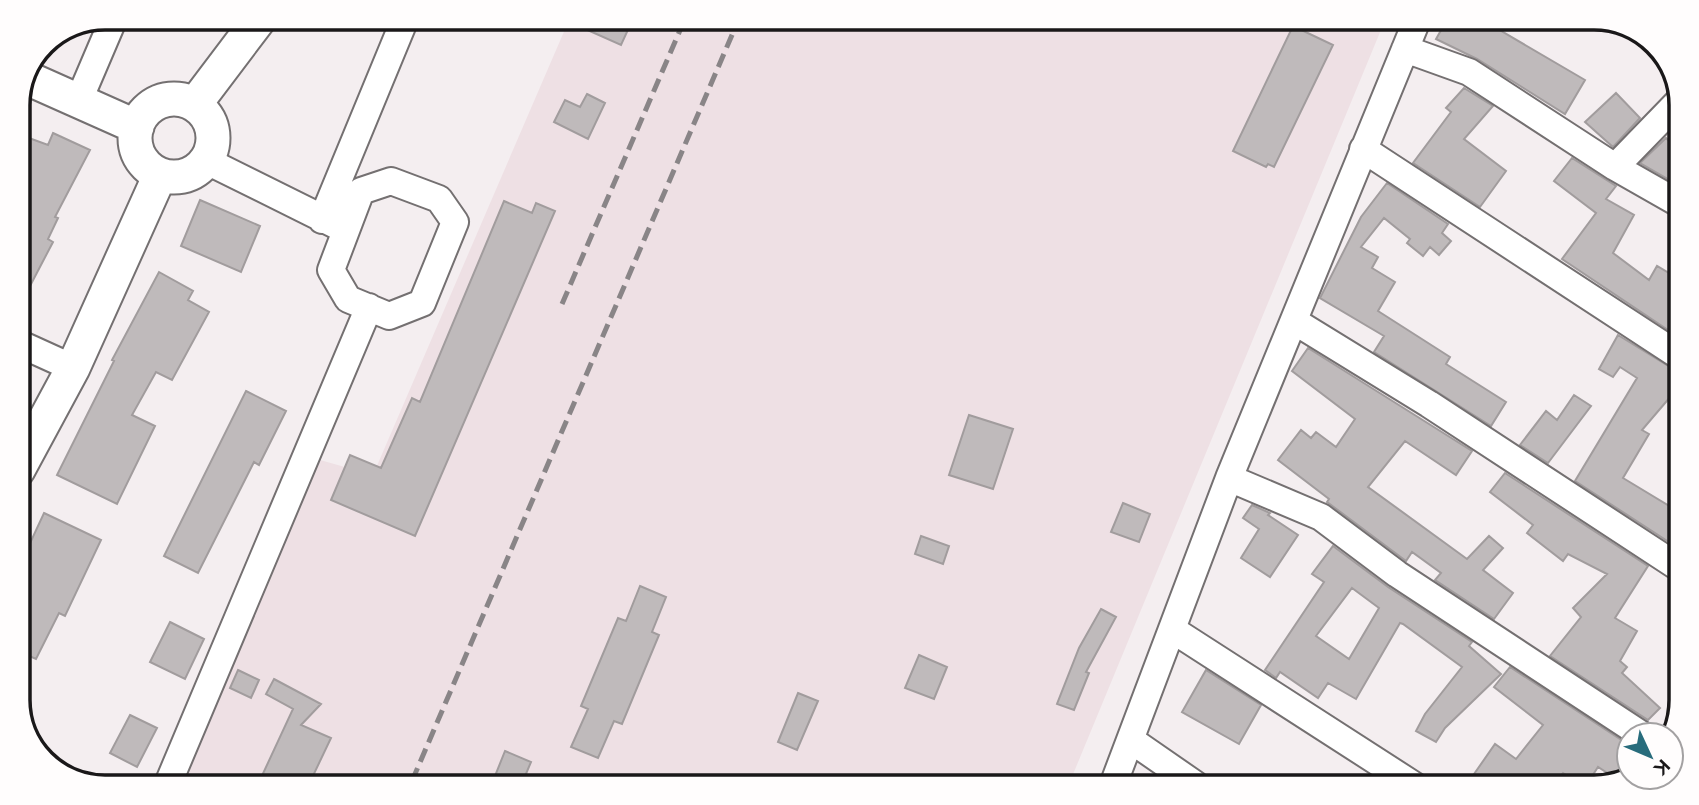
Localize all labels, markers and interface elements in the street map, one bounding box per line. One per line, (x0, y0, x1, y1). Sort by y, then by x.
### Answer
north arrow (1615, 721, 1685, 791)
text: K (1649, 755, 1674, 780)

